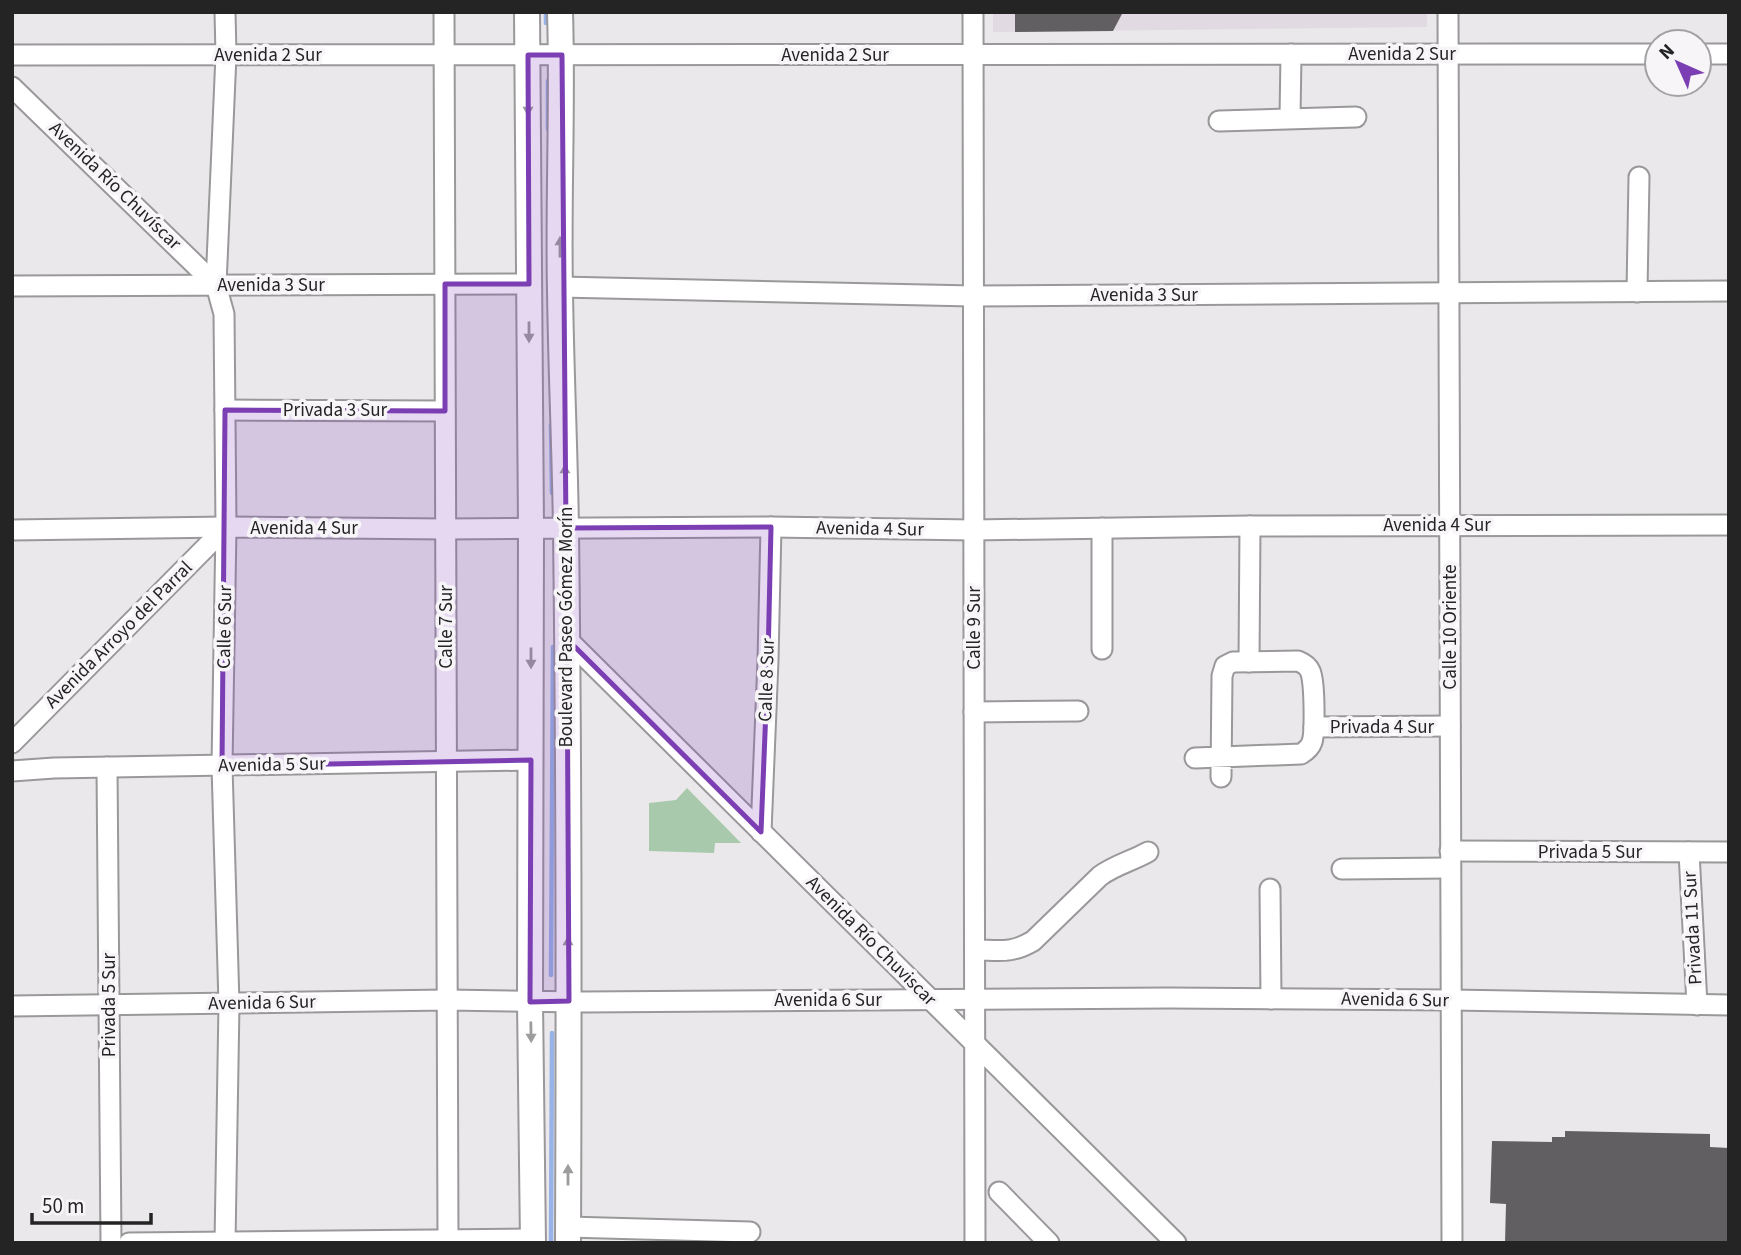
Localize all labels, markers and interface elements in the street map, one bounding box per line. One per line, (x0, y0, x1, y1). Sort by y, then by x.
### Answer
north arrow (1643, 28, 1713, 98)
text: N (1653, 38, 1681, 66)
street label: Avenida 2 Sur (1348, 41, 1456, 68)
street label: Avenida 2 Sur (214, 42, 322, 69)
street label: Avenida 2 Sur (781, 42, 889, 69)
one-way arrow (522, 94, 534, 116)
street label: Avenida Río Chuvíscar (43, 116, 187, 257)
one-way arrow (554, 236, 566, 258)
street label: Avenida 3 Sur (217, 272, 325, 299)
street label: Avenida 3 Sur (1090, 282, 1198, 309)
one-way arrow (523, 322, 535, 344)
street label: Privada 3 Sur (283, 397, 388, 424)
one-way arrow (559, 463, 570, 485)
street label: Boulevard Paseo Gómez Morín (553, 507, 580, 747)
street label: Avenida 4 Sur (1383, 512, 1491, 539)
street label: Avenida 4 Sur (250, 515, 358, 542)
street label: Avenida 4 Sur (816, 515, 924, 543)
street label: Avenida Arroyo del Parral (39, 555, 199, 715)
street label: Calle 10 Oriente (1437, 564, 1464, 690)
street label: Calle 6 Sur (211, 585, 239, 669)
street label: Calle 7 Sur (433, 585, 460, 669)
street label: Calle 9 Sur (961, 586, 988, 670)
street label: Calle 8 Sur (752, 637, 782, 722)
one-way arrow (525, 647, 536, 669)
street label: Privada 4 Sur (1330, 714, 1435, 741)
street label: Avenida 5 Sur (218, 751, 326, 779)
street label: Privada 5 Sur (1538, 839, 1643, 866)
street label: Avenida Río Chuviscar (800, 870, 943, 1013)
street label: Privada 11 Sur (1677, 870, 1709, 986)
one-way arrow (562, 936, 574, 958)
street label: Privada 5 Sur (96, 952, 123, 1057)
street label: Avenida 6 Sur (1341, 986, 1449, 1014)
street label: Avenida 6 Sur (774, 987, 882, 1014)
street label: Avenida 6 Sur (208, 989, 316, 1017)
one-way arrow (525, 1022, 536, 1044)
one-way arrow (562, 1163, 574, 1185)
scale bar (32, 1182, 150, 1226)
text: 50 m (42, 1191, 84, 1221)

